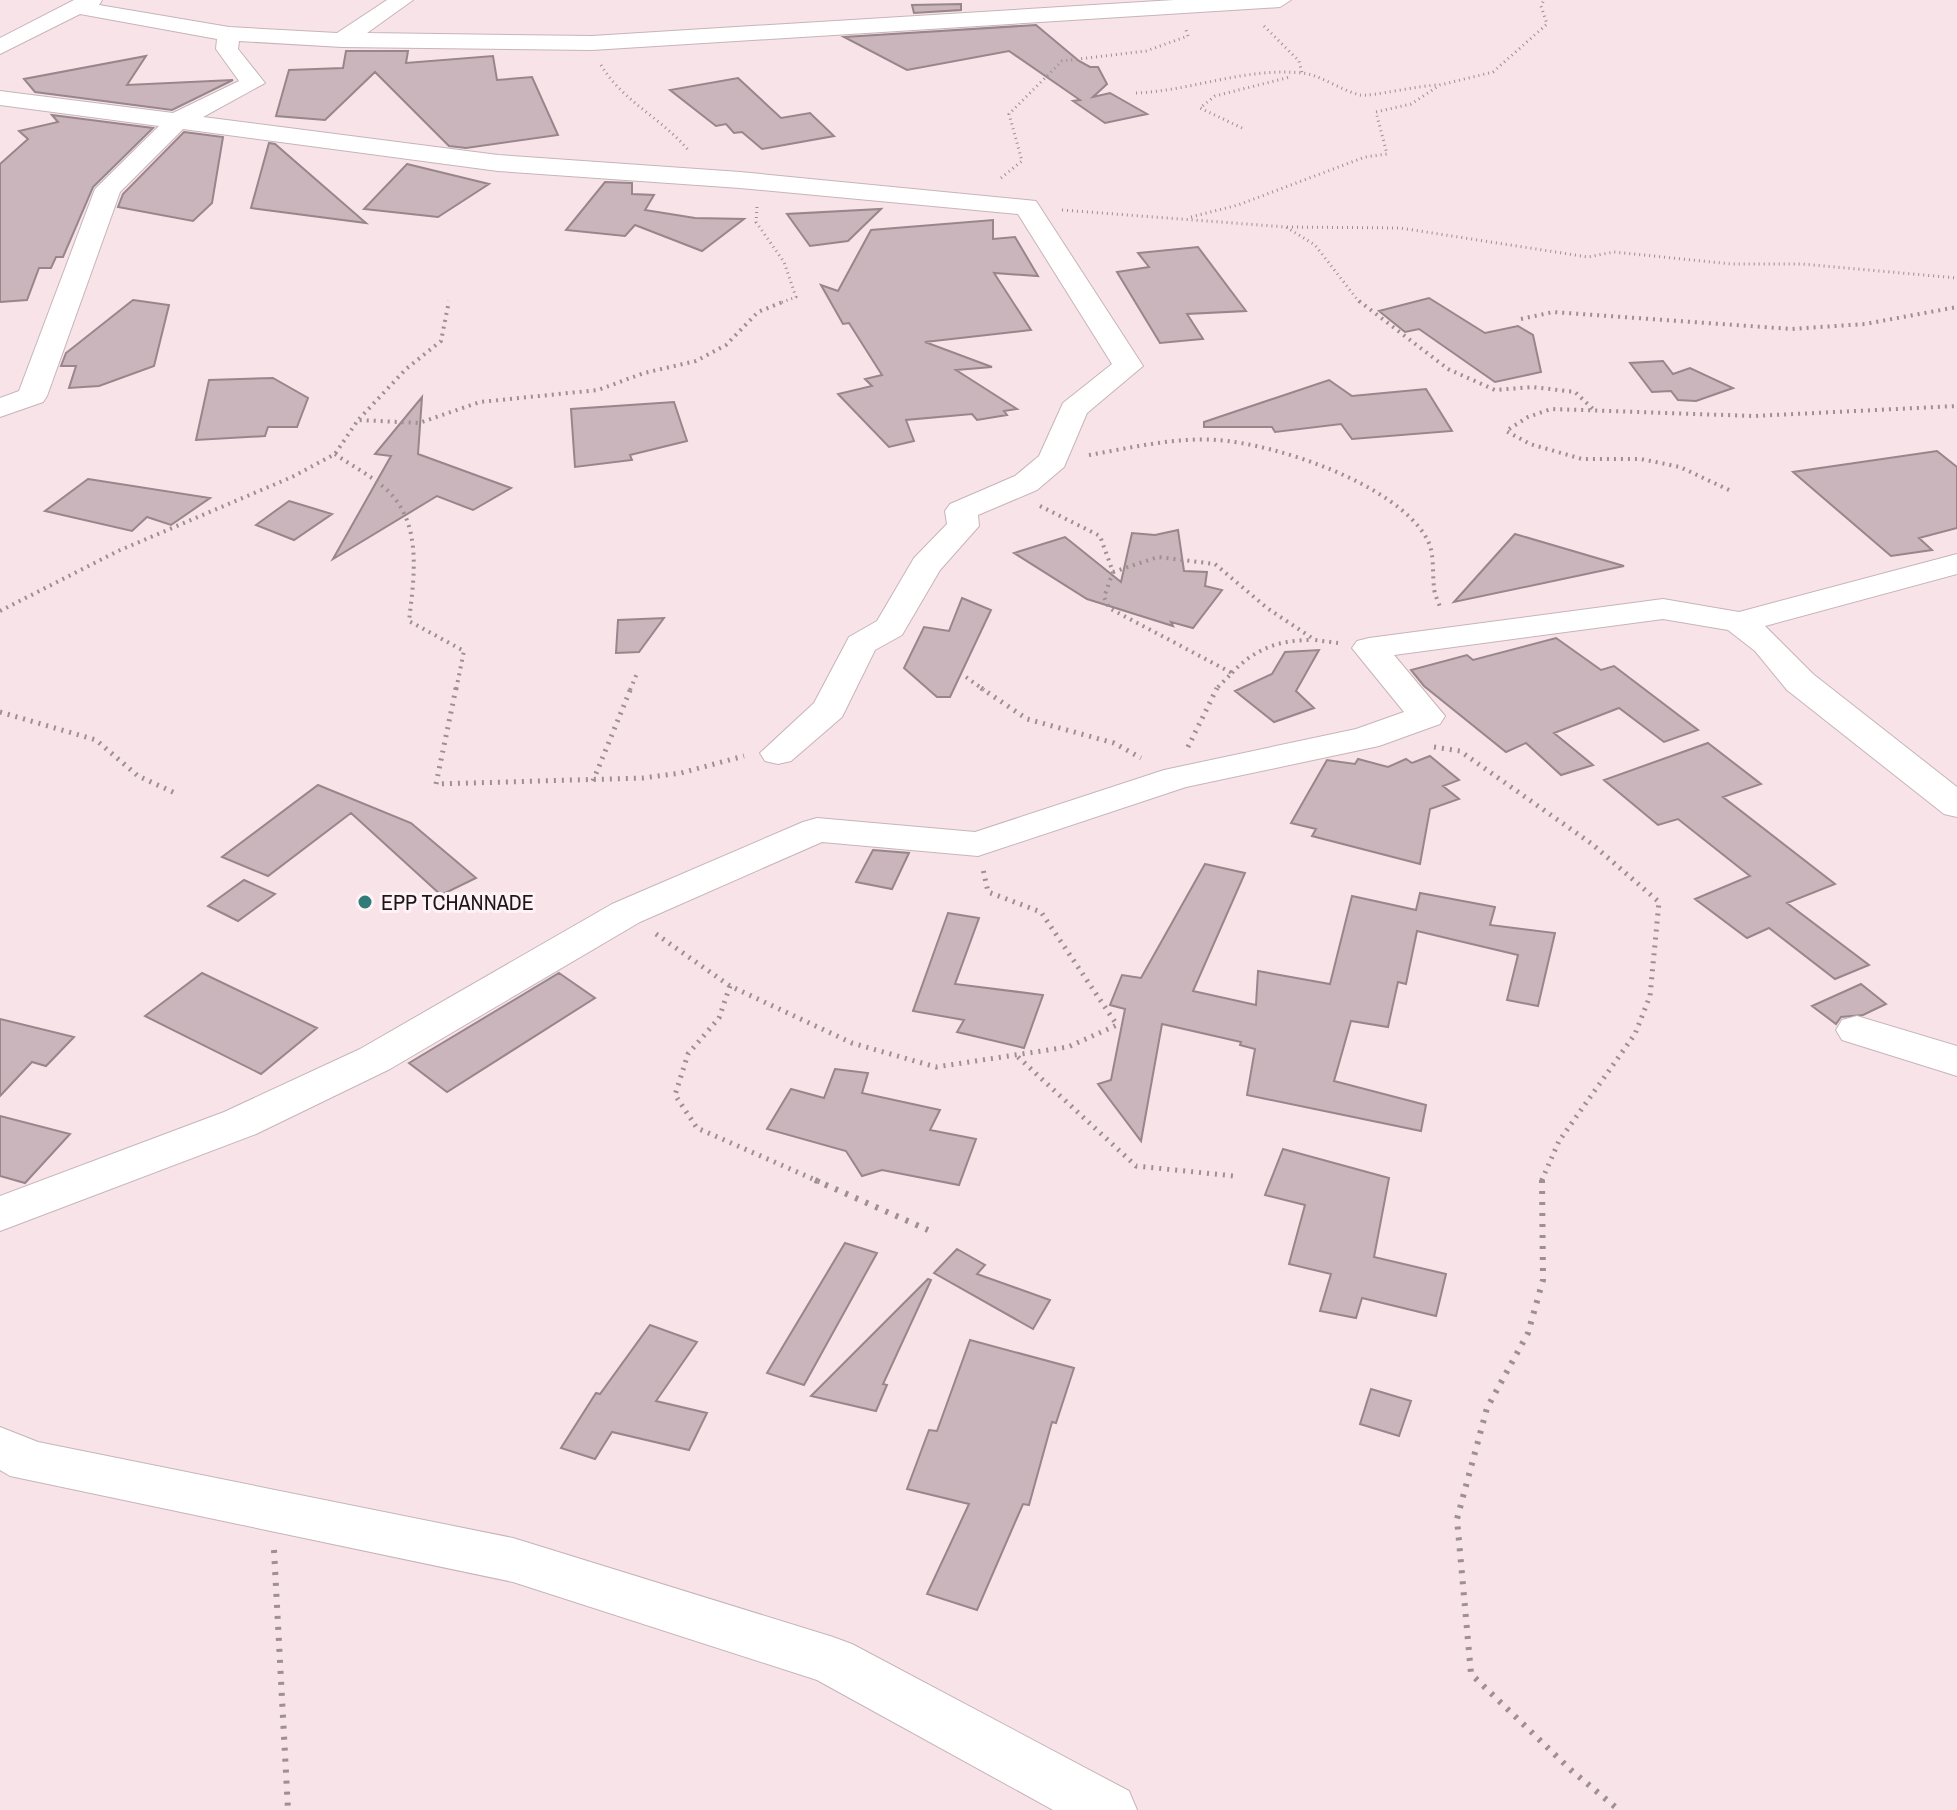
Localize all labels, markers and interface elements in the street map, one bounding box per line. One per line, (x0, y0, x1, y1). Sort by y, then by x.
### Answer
place label: EPP TCHANNADE (381, 887, 534, 917)
marker: EPP TCHANNADE (356, 893, 374, 911)

